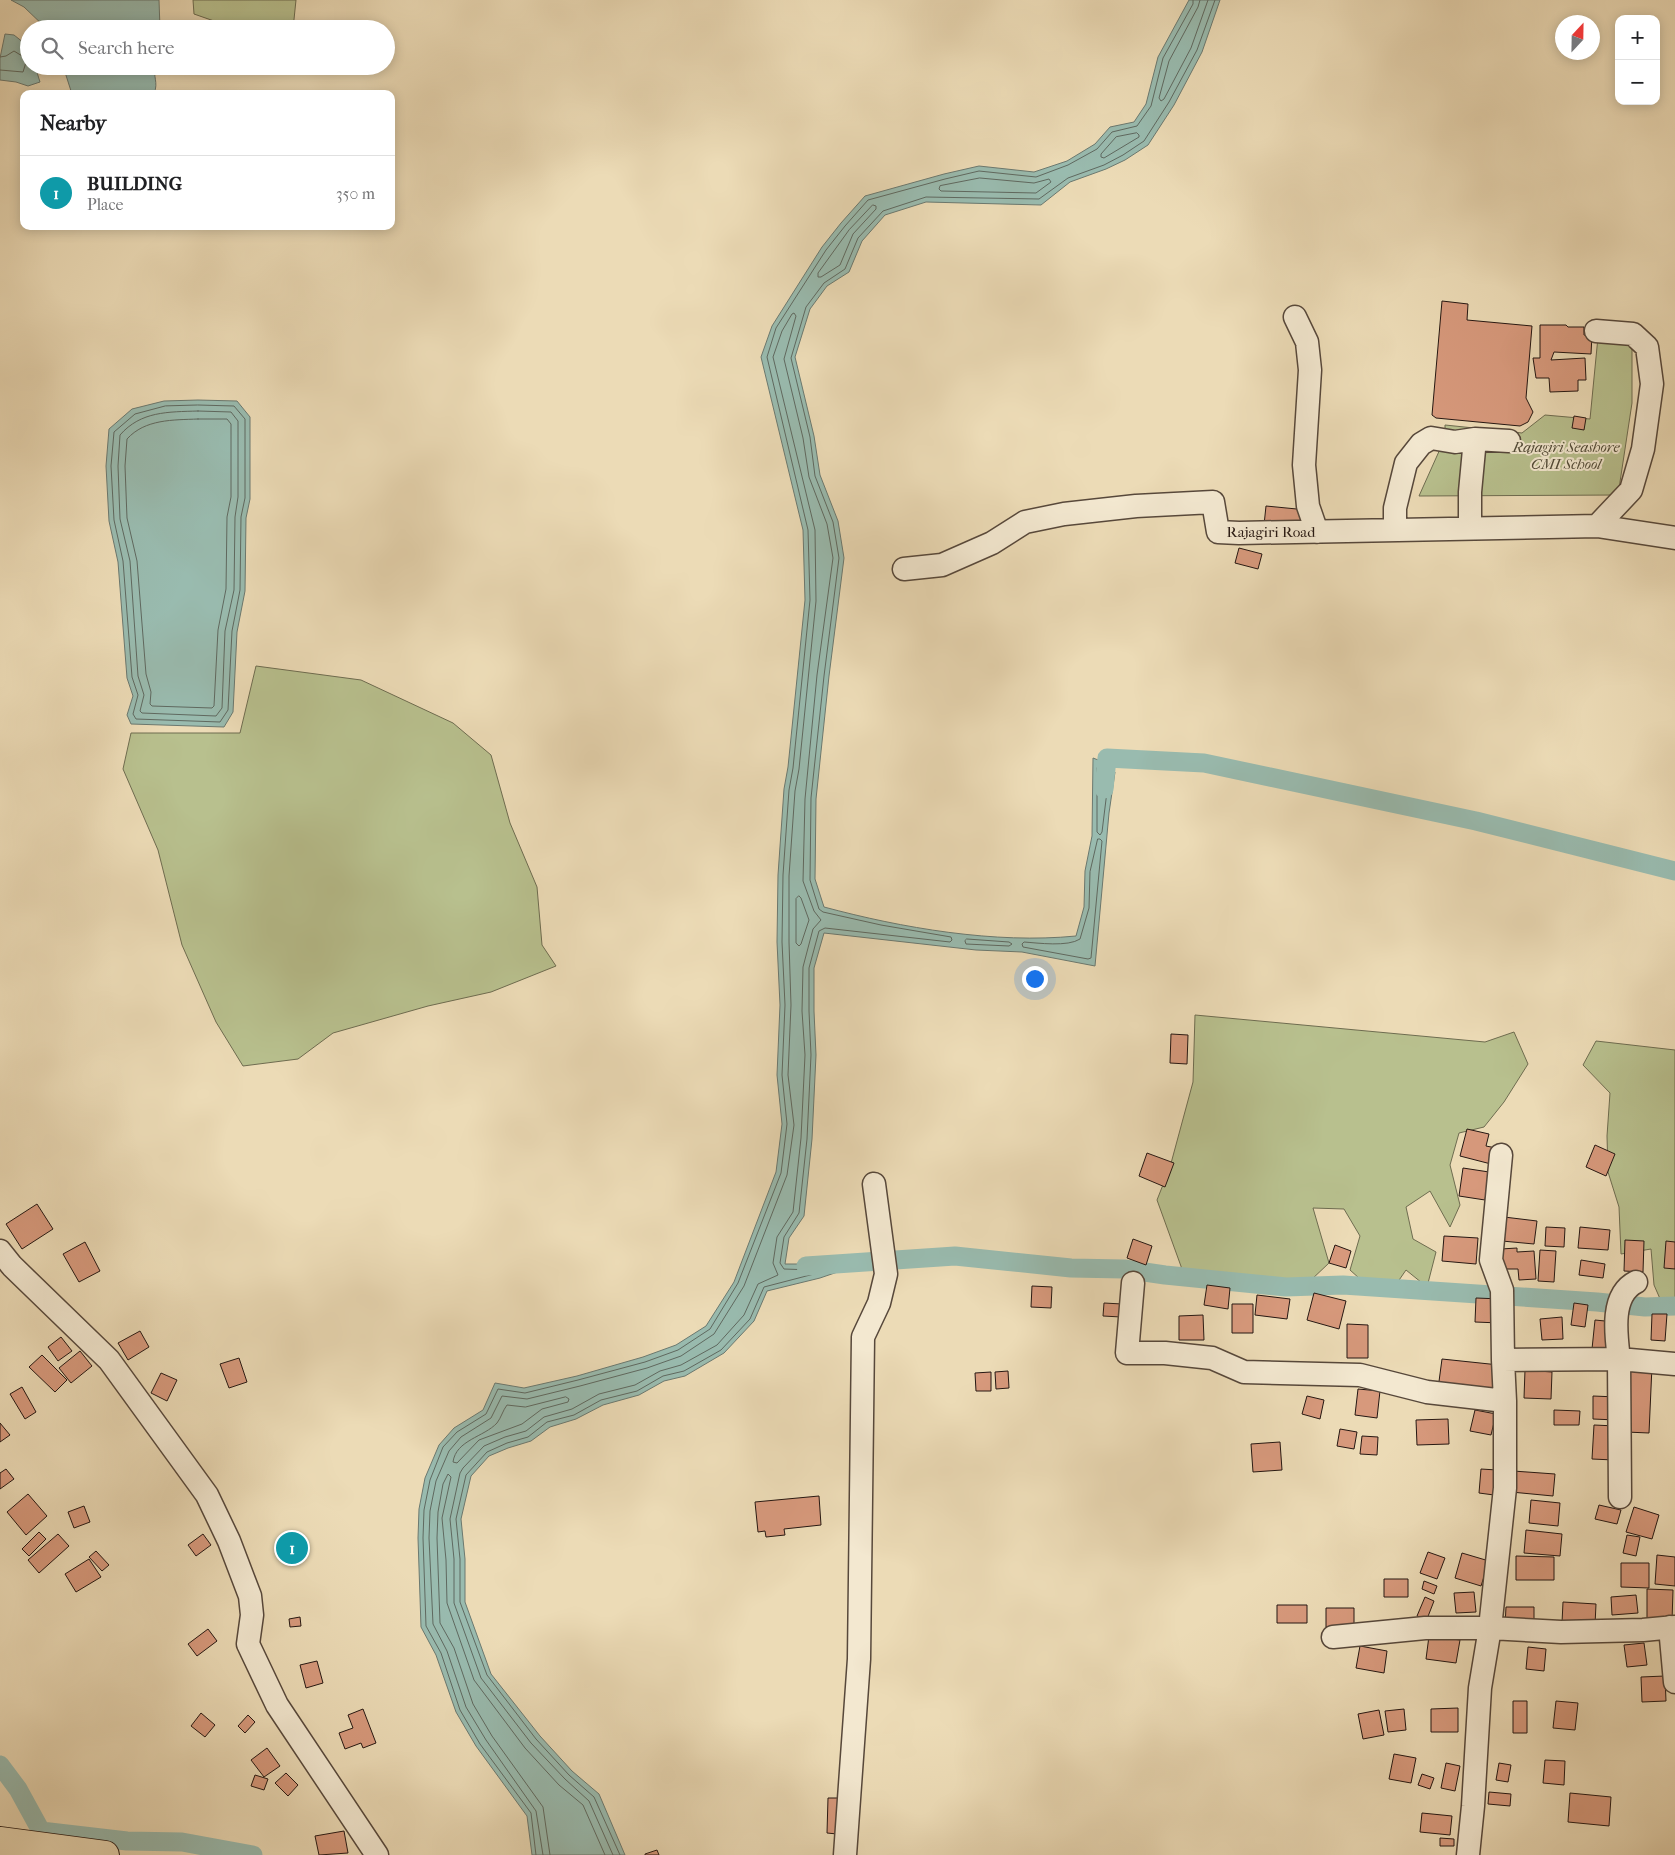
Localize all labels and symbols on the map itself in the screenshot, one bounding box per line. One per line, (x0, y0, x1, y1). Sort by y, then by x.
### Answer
north arrow (1555, 15, 1600, 60)
park label: Rajagiri Seashore CMI School (1511, 438, 1621, 473)
street label: Rajagiri Road (1227, 523, 1316, 541)
your location (1022, 966, 1048, 992)
pin: 1 (276, 1529, 308, 1567)

